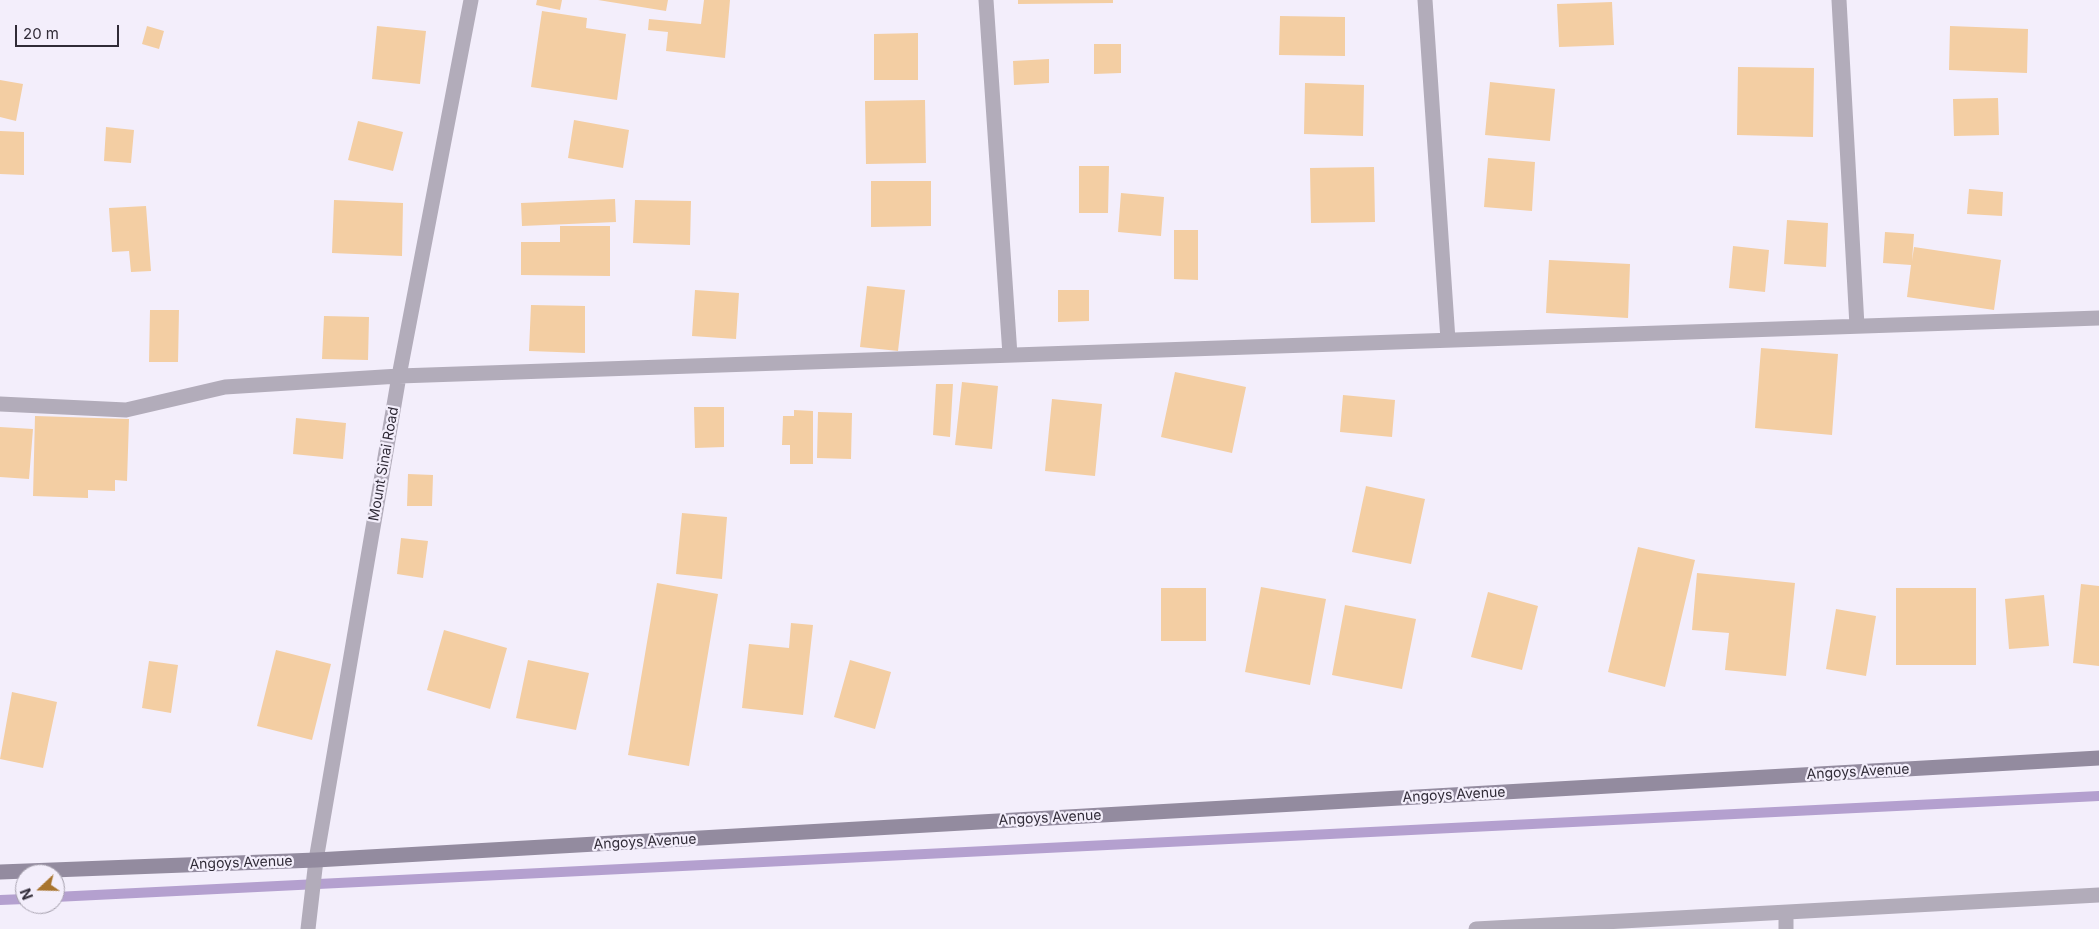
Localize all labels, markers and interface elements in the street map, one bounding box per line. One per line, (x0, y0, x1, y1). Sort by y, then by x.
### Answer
scale bar (18, 15, 121, 47)
text: 20 m (23, 24, 59, 43)
street label: Mount Sinai Road (366, 406, 402, 522)
street label: Angoys Avenue (1806, 761, 1910, 783)
street label: Angoys Avenue (1402, 784, 1506, 806)
street label: Angoys Avenue (998, 807, 1102, 829)
street label: Angoys Avenue (593, 831, 697, 853)
street label: Angoys Avenue (189, 853, 293, 873)
north arrow (15, 864, 65, 914)
text: N (17, 886, 36, 902)

